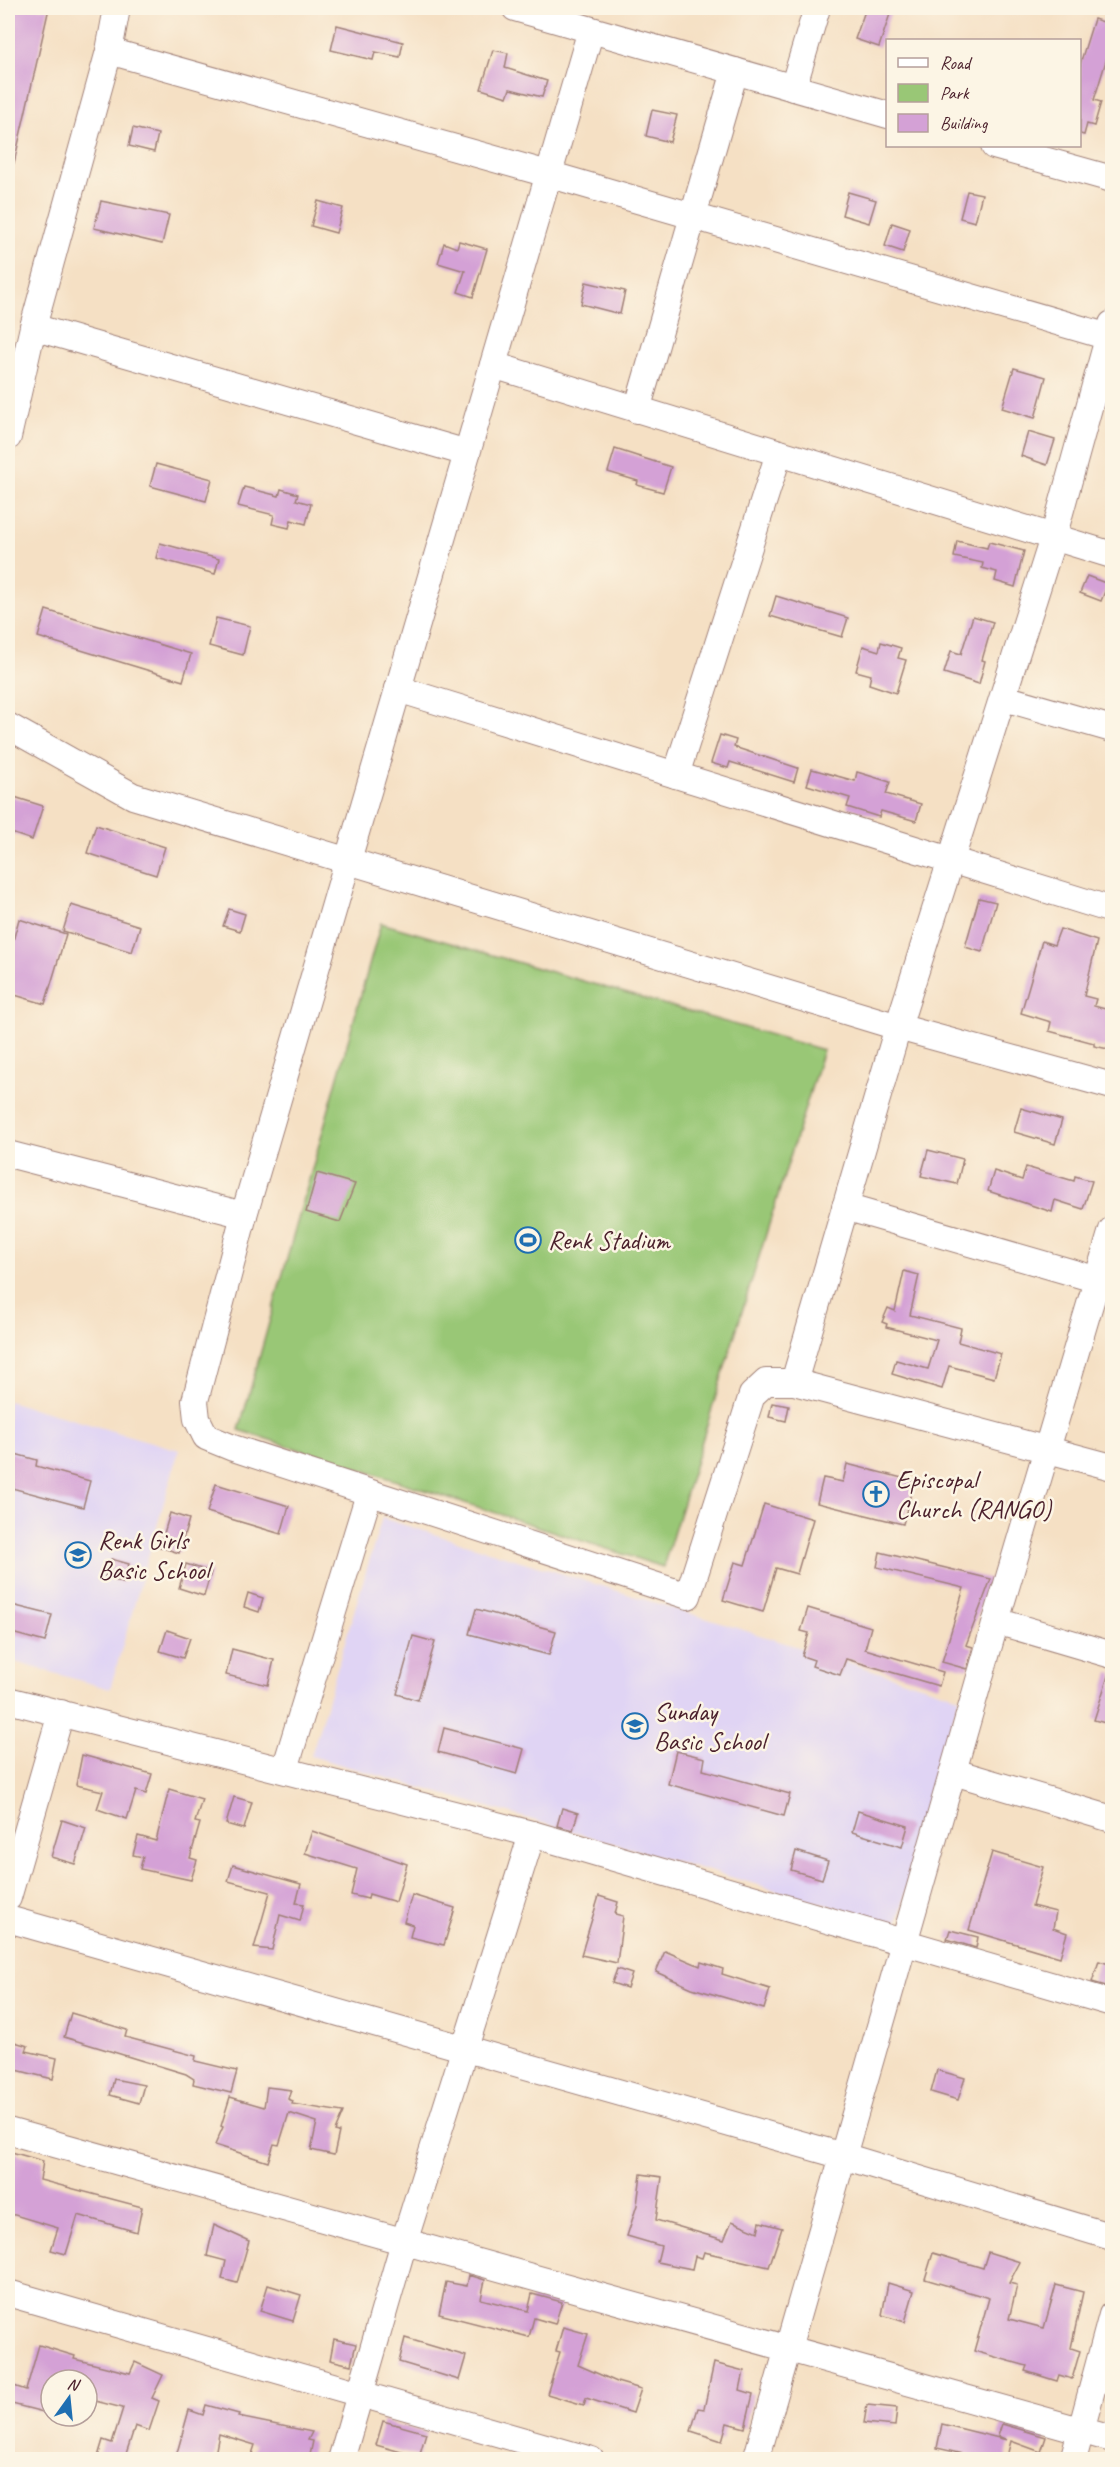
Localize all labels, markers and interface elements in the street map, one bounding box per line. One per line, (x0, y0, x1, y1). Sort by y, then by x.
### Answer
legend (886, 39, 1081, 147)
text: Road (940, 52, 973, 74)
text: Park (940, 82, 970, 104)
text: Building (940, 112, 989, 134)
place label: Renk Stadium (548, 1224, 672, 1257)
sports icon: Renk Stadium (513, 1225, 543, 1255)
place label: Episcopal Church (RANGO) (896, 1463, 1053, 1526)
church icon: Episcopal Church (RANGO) (861, 1479, 891, 1509)
place label: Renk Girls Basic School (98, 1524, 214, 1587)
school or university icon: Renk Girls Basic School (63, 1540, 93, 1570)
place label: Sunday Basic School (654, 1695, 770, 1758)
school or university icon: Sunday Basic School (620, 1711, 650, 1741)
north arrow (39, 2368, 99, 2428)
text: N (65, 2374, 83, 2396)

